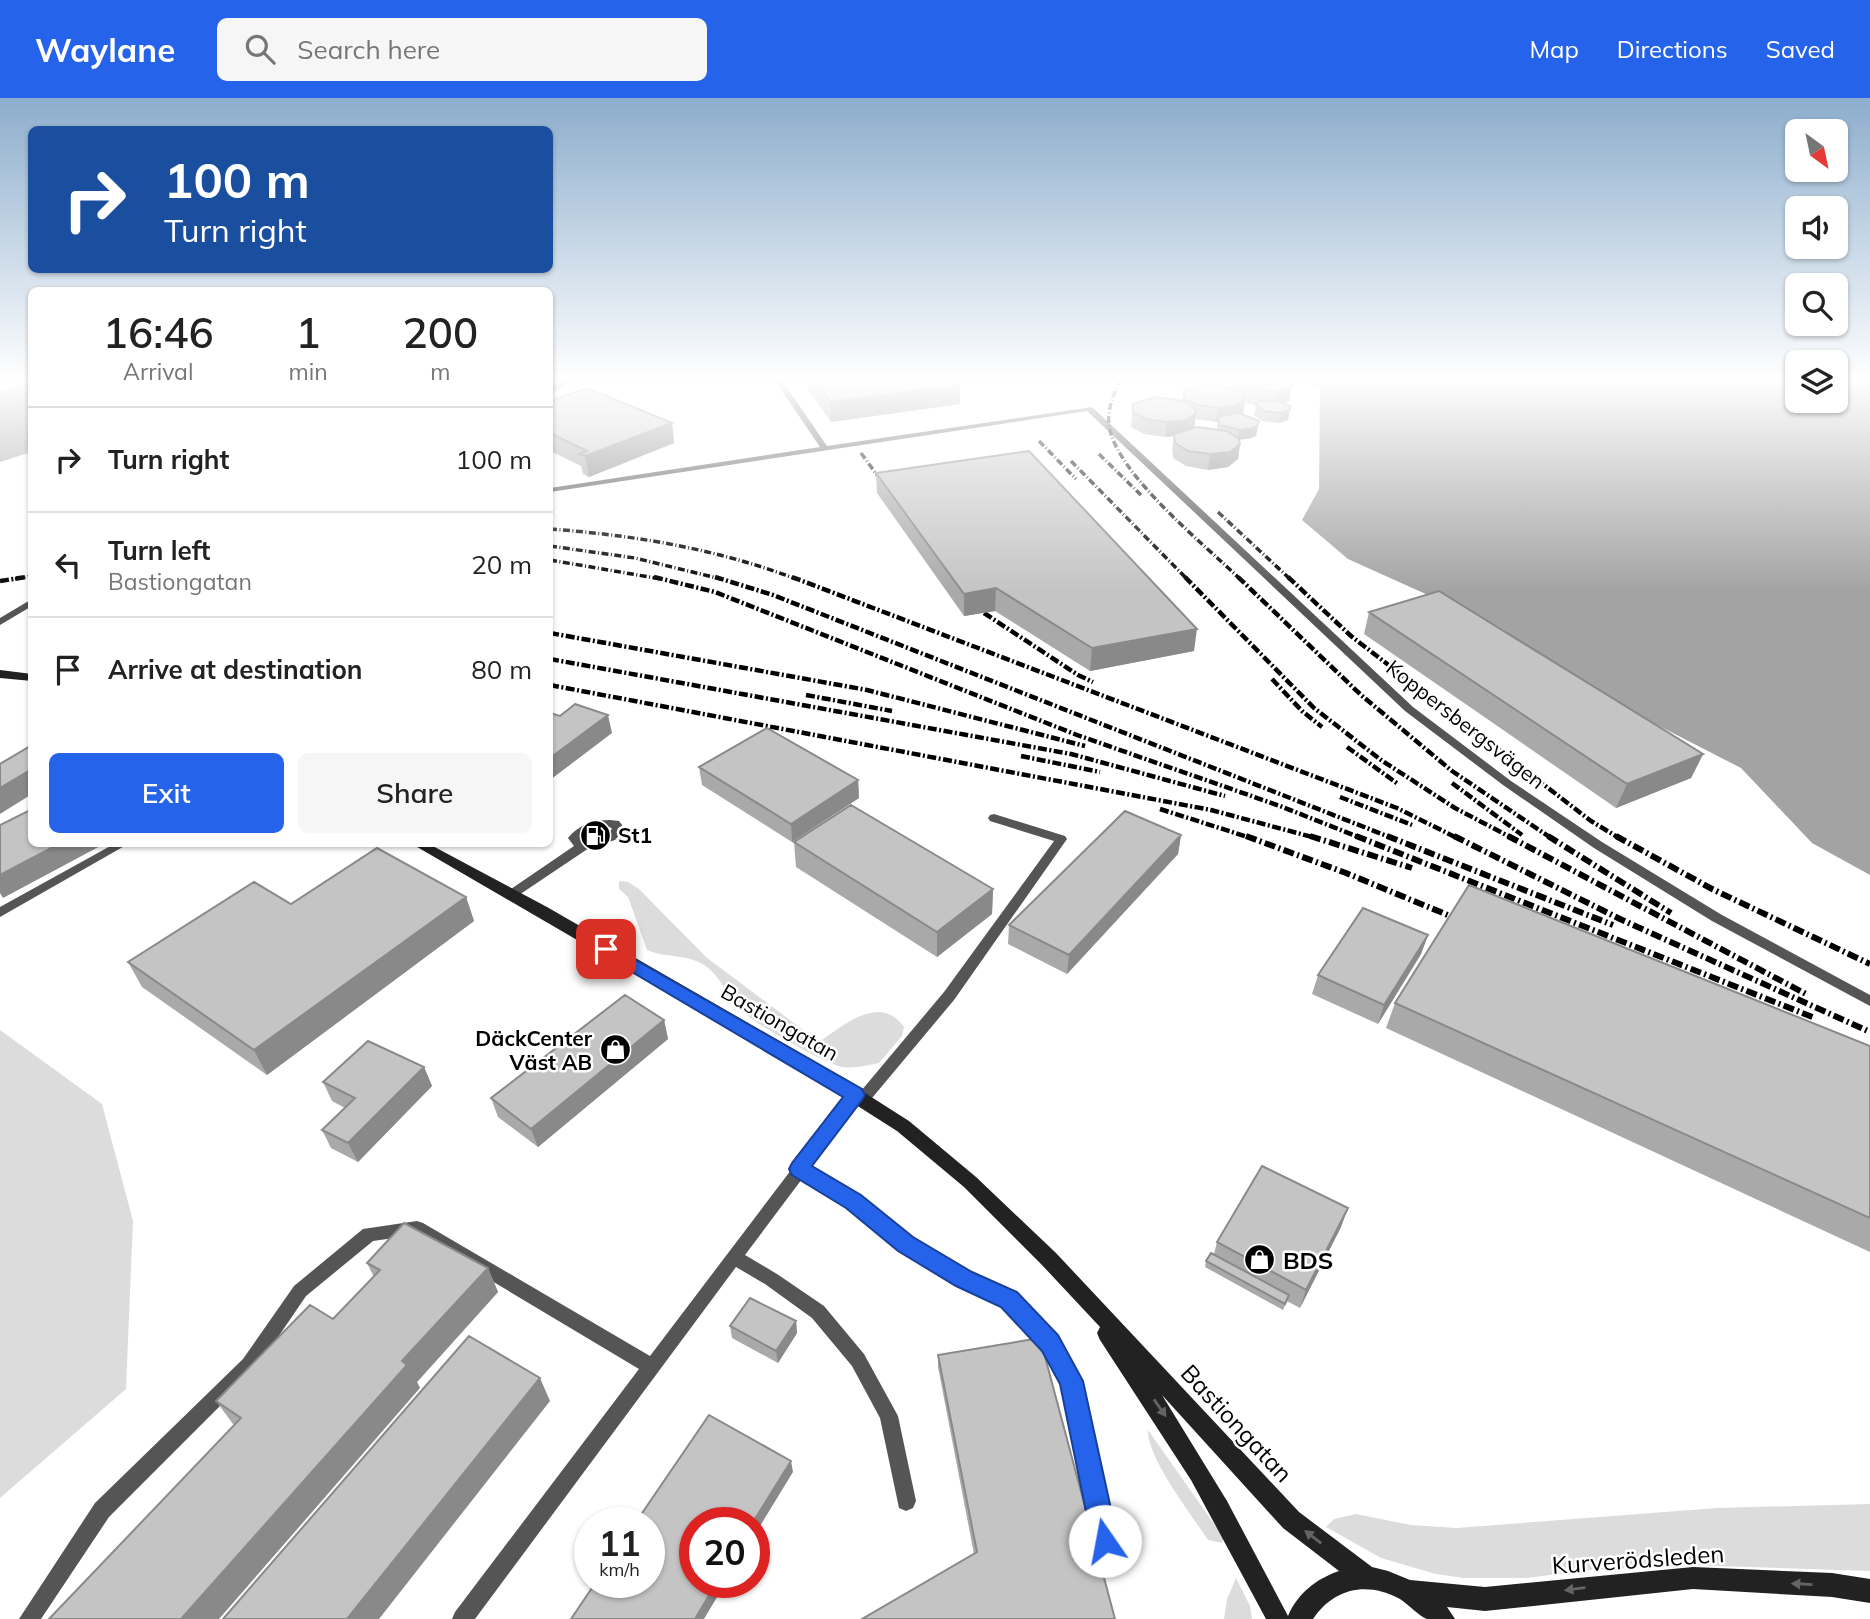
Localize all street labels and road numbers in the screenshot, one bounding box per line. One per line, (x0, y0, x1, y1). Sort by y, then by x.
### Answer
street label: Koppersbergsvägen (1381, 654, 1551, 794)
street label: Bastiongatan (717, 978, 843, 1066)
street label: Bastiongatan (1175, 1358, 1299, 1488)
street label: Kurverödsleden (1551, 1538, 1725, 1580)

